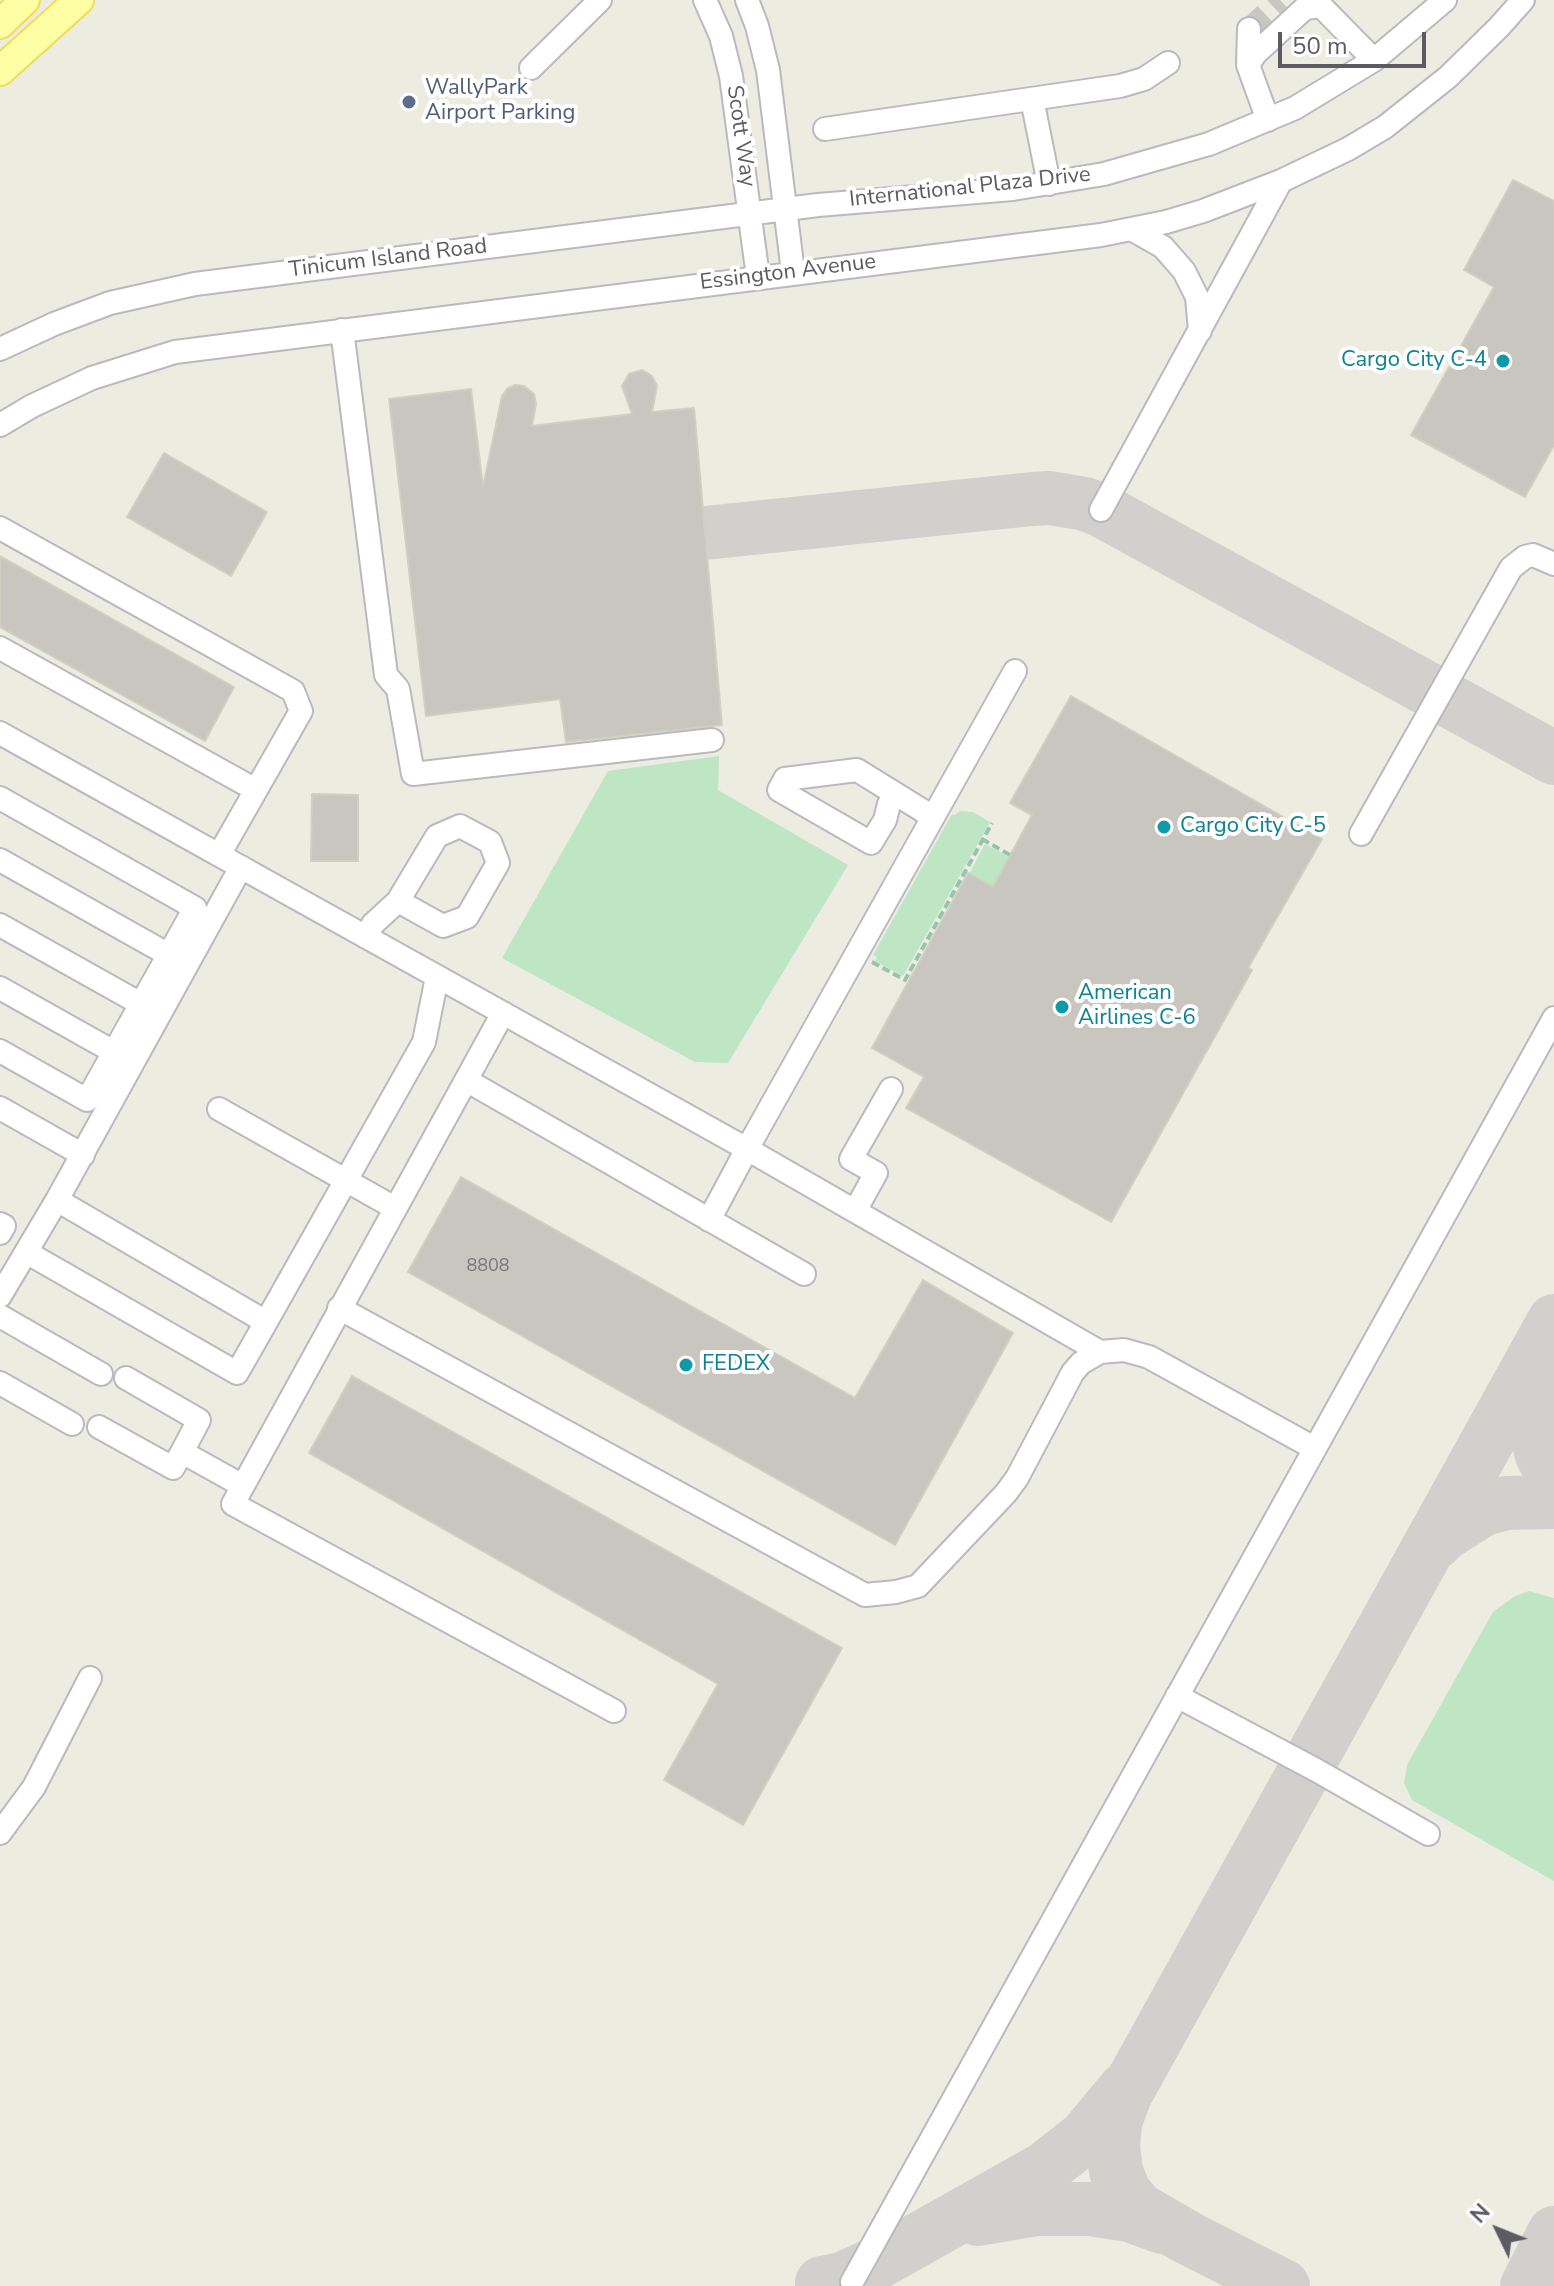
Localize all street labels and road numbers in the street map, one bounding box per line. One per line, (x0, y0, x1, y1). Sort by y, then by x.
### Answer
street label: Scott Way (720, 84, 760, 188)
street label: International Plaza Drive (848, 162, 1092, 214)
street label: Tinicum Island Road (287, 234, 489, 284)
street label: Essington Avenue (698, 249, 878, 297)

